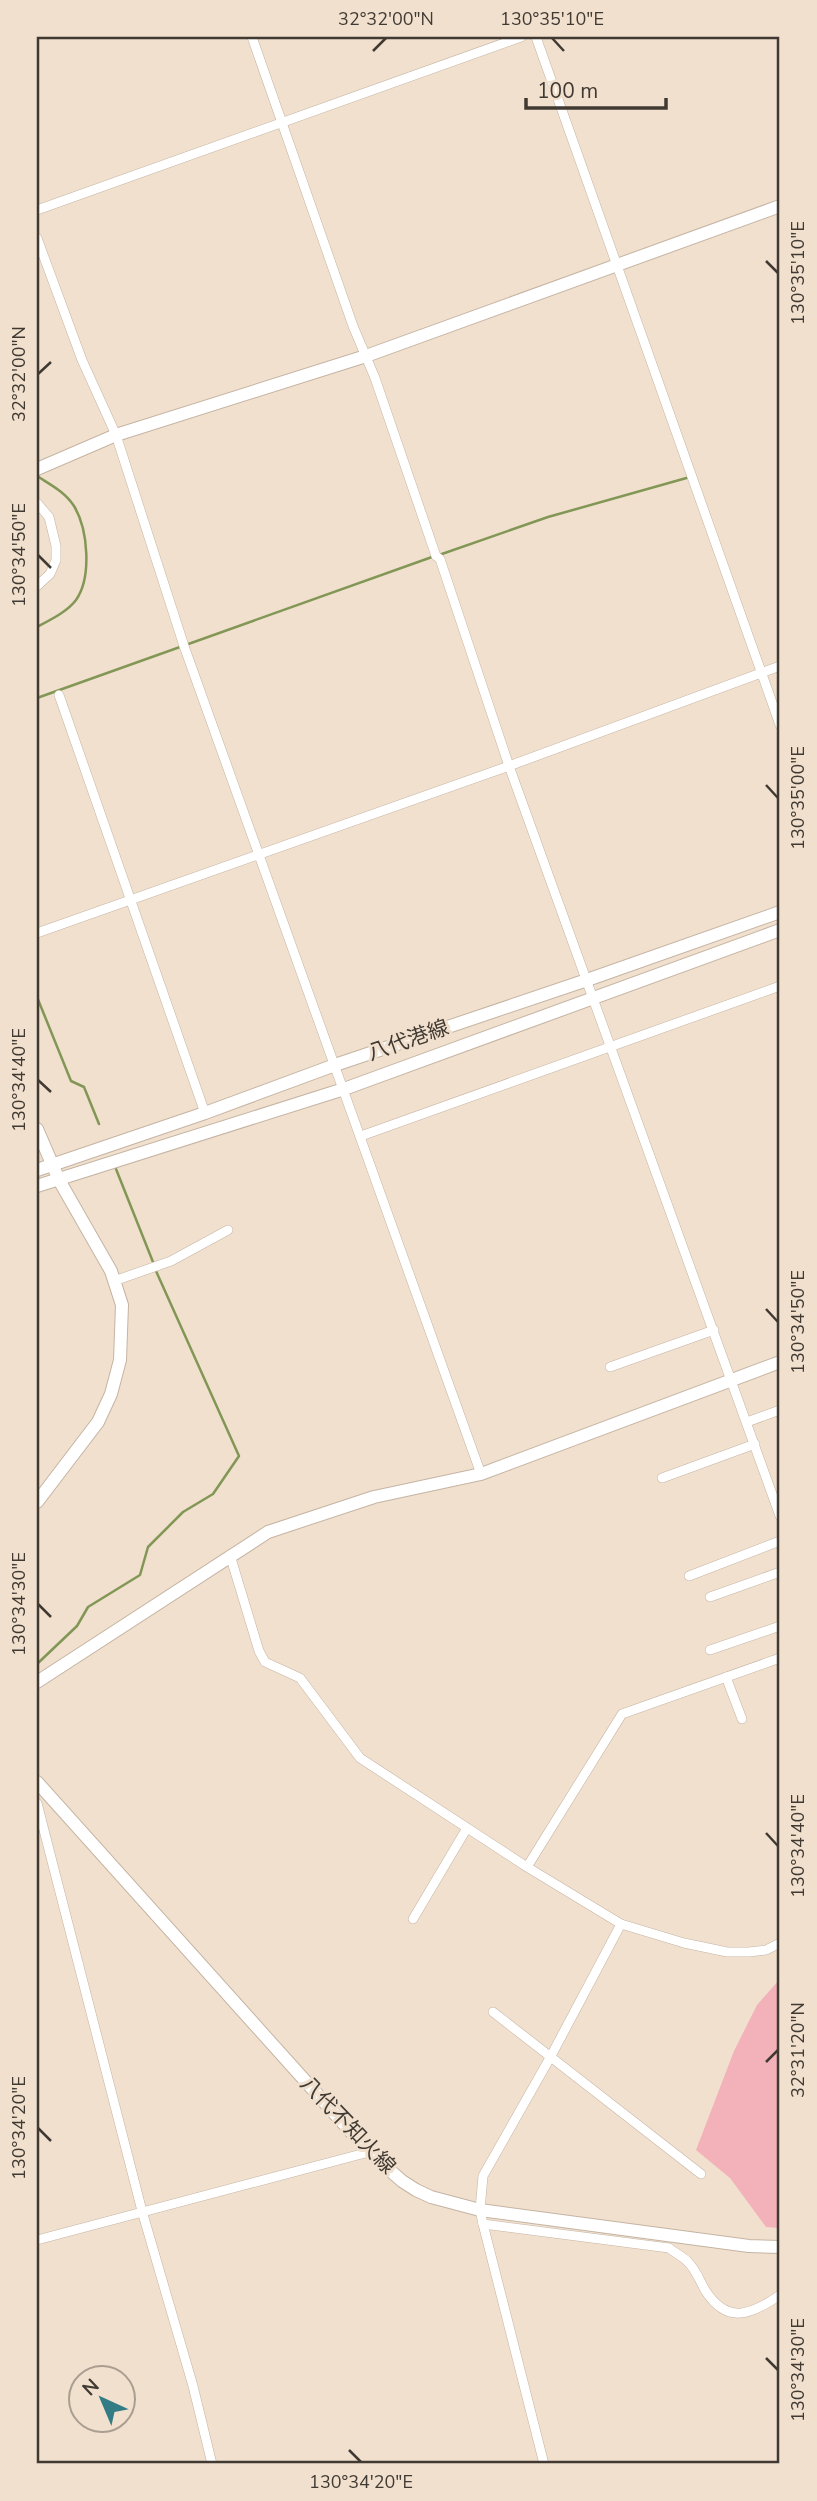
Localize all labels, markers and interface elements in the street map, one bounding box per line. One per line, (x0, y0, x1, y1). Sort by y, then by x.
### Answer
text: 32°32'00"N (338, 7, 434, 31)
text: 130°35'10"E (500, 7, 604, 31)
scale bar (526, 66, 666, 110)
text: 100 m (537, 77, 598, 105)
text: 130°35'10"E (786, 221, 810, 325)
text: 32°32'00"N (7, 326, 31, 422)
text: 130°34'50"E (7, 503, 31, 607)
text: 130°35'00"E (786, 746, 810, 850)
street label: 八代港線 (364, 1013, 452, 1067)
text: 130°34'40"E (7, 1028, 31, 1132)
text: 130°34'50"E (786, 1270, 810, 1374)
text: 130°34'30"E (7, 1552, 31, 1656)
text: 130°34'40"E (786, 1794, 810, 1898)
text: 32°31'20"N (786, 2002, 810, 2098)
street label: 八代不知火線 (294, 2070, 402, 2180)
text: 130°34'20"E (7, 2076, 31, 2180)
text: 130°34'30"E (786, 2318, 810, 2422)
north arrow (66, 2364, 136, 2434)
text: N (77, 2373, 105, 2402)
text: 130°34'20"E (309, 2470, 413, 2494)

